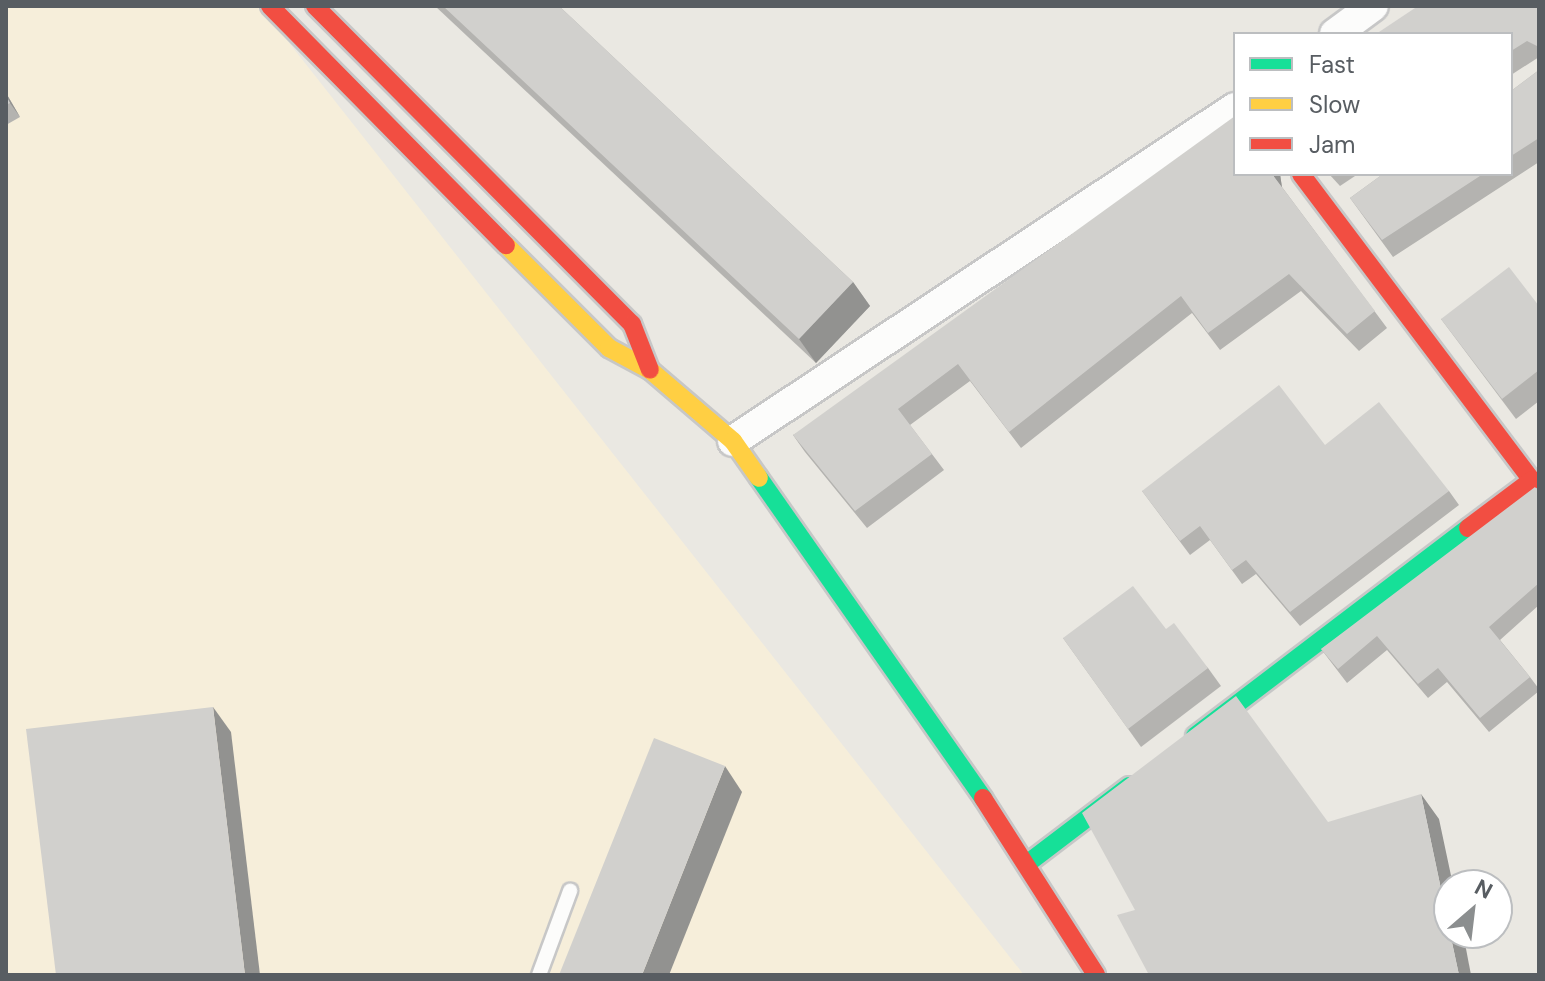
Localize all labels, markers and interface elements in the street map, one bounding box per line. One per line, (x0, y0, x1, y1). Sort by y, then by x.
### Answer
legend (1233, 32, 1513, 176)
text: Fast (1309, 49, 1355, 80)
text: Slow (1309, 89, 1360, 120)
text: Jam (1309, 129, 1355, 160)
north arrow (1433, 869, 1513, 949)
text: N (1470, 873, 1497, 906)

